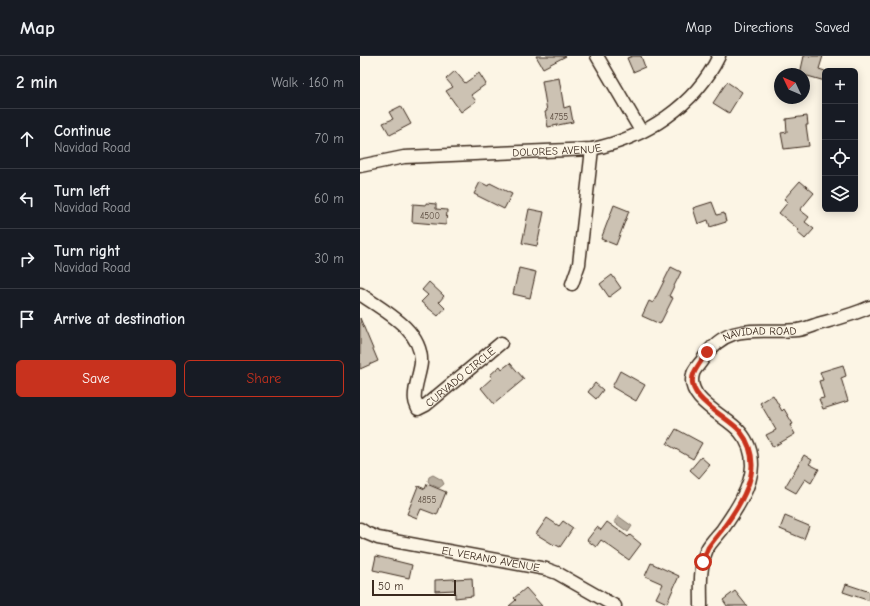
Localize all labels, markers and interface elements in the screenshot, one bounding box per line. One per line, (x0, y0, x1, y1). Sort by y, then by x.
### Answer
text: Map (20, 17, 55, 39)
text: Map (685, 19, 712, 36)
text: Directions (734, 19, 793, 36)
text: Saved (815, 19, 850, 36)
north arrow (774, 68, 810, 104)
map controls (822, 68, 858, 212)
button: + (822, 68, 858, 104)
text: 2 min (16, 73, 57, 92)
text: Walk · 160 m (272, 75, 344, 90)
button: − (822, 104, 858, 140)
house number: 4755 (550, 112, 568, 122)
text: Continue (54, 122, 111, 140)
icon: ahead (16, 128, 38, 150)
text: 70 m (315, 131, 344, 146)
text: Navidad Road (54, 140, 131, 155)
button: locate (822, 140, 858, 176)
street label: DOLORES AVENUE (512, 141, 603, 159)
button: layers (822, 176, 858, 212)
text: Turn left (54, 182, 110, 200)
icon: left (16, 188, 38, 210)
text: 60 m (314, 191, 344, 206)
text: Navidad Road (54, 200, 131, 215)
house number: 4500 (420, 211, 440, 221)
text: Turn right (54, 242, 120, 260)
icon: right (16, 248, 38, 270)
text: 30 m (314, 251, 344, 266)
text: Navidad Road (54, 260, 131, 275)
icon: arrive (16, 308, 38, 330)
text: Arrive at destination (54, 310, 185, 328)
street label: NAVIDAD ROAD (721, 324, 797, 344)
route end (698, 343, 716, 361)
street label: CURVADO CIRCLE (423, 344, 498, 410)
button: Save (16, 360, 176, 397)
button: Share (184, 360, 344, 397)
house number: 4855 (418, 495, 436, 505)
street label: EL VERANO AVENUE (441, 544, 541, 575)
route start (694, 553, 712, 571)
scale bar (372, 578, 456, 597)
text: 50 m (378, 580, 403, 593)

